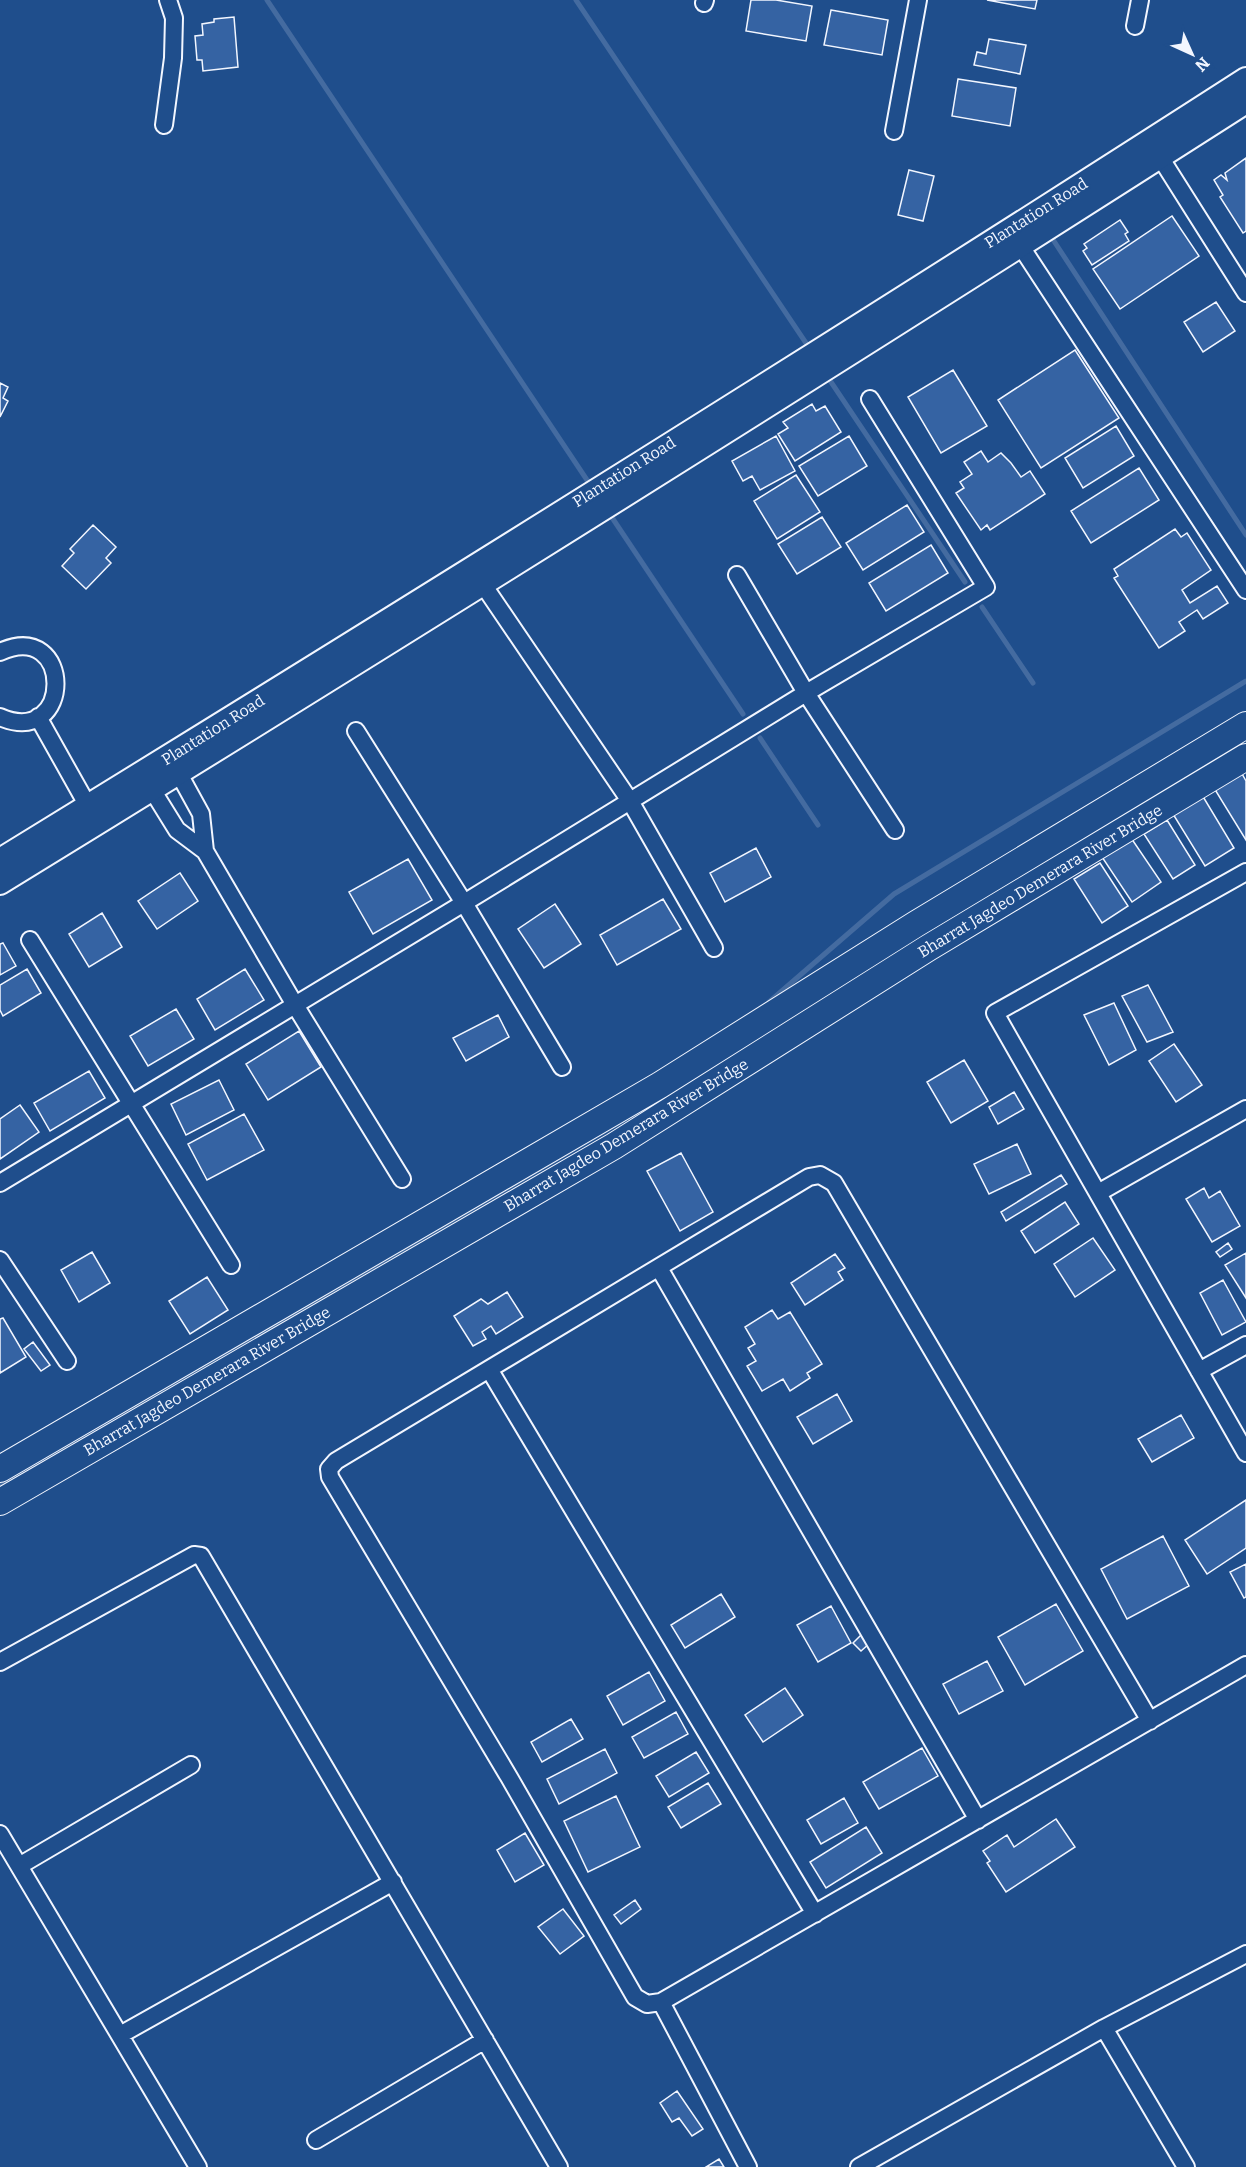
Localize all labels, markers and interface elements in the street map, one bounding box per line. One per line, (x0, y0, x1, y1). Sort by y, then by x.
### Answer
north arrow (1162, 24, 1222, 84)
text: N (1191, 53, 1213, 75)
street label: Plantation Road (981, 173, 1091, 252)
street label: Plantation Road (569, 432, 679, 511)
street label: Plantation Road (158, 690, 268, 769)
street label: Bharrat Jagdeo Demerara River Bridge (914, 800, 1166, 962)
street label: Bharrat Jagdeo Demerara River Bridge (500, 1054, 752, 1216)
street label: Bharrat Jagdeo Demerara River Bridge (80, 1302, 334, 1460)

